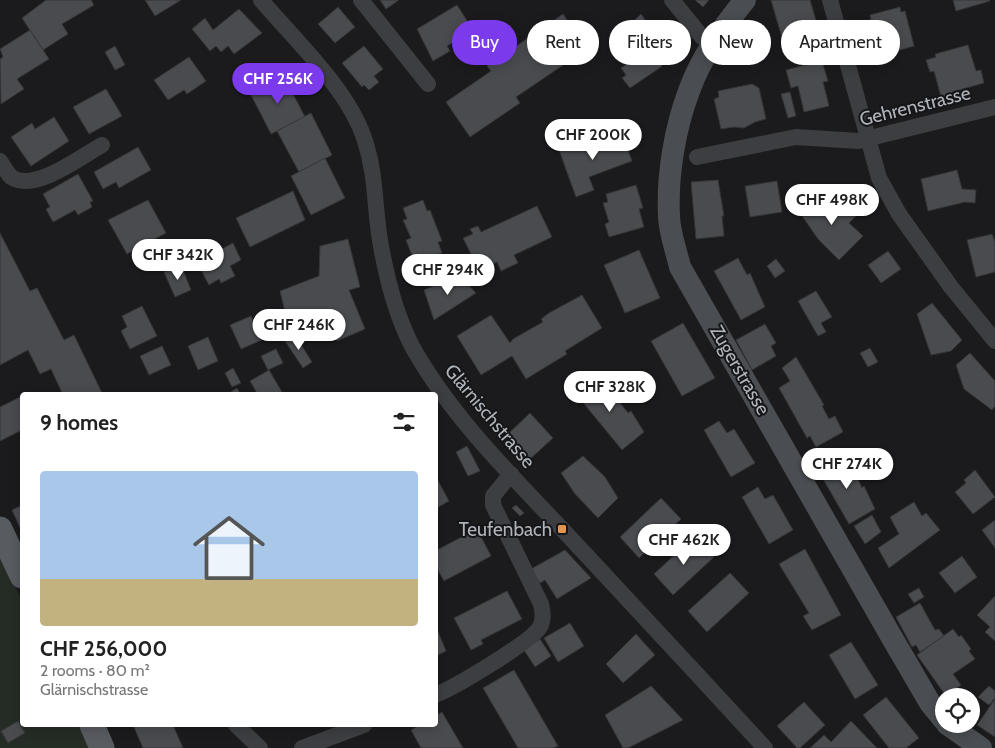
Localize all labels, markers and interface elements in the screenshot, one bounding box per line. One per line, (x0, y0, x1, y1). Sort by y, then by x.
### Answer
chip: Buy (452, 20, 517, 65)
chip: Rent (527, 20, 599, 65)
chip: Filters (609, 20, 691, 65)
chip: New (701, 20, 771, 65)
chip: Apartment (781, 20, 900, 65)
pin: CHF 256K (226, 62, 330, 105)
text: CHF 256K (243, 69, 313, 88)
street label: Gehrenstrasse (857, 81, 973, 131)
pin: CHF 200K (541, 119, 645, 161)
text: CHF 200K (556, 125, 630, 144)
pin: CHF 498K (780, 184, 884, 226)
text: CHF 498K (796, 190, 868, 209)
pin: CHF 342K (126, 238, 230, 281)
text: CHF 342K (143, 245, 213, 264)
pin: CHF 294K (396, 254, 500, 296)
text: CHF 294K (413, 260, 483, 279)
pin: CHF 246K (247, 308, 351, 351)
text: CHF 246K (264, 315, 334, 334)
street label: Zugerstrasse (705, 321, 775, 419)
street label: Glärnischstrasse (440, 359, 540, 473)
pin: CHF 328K (558, 370, 662, 413)
text: CHF 328K (575, 377, 645, 396)
icon: filters (390, 408, 418, 436)
text: 9 homes (40, 410, 118, 435)
pin: CHF 274K (795, 448, 899, 490)
text: CHF 274K (812, 454, 882, 473)
icon: home (184, 503, 274, 593)
place label: Teufenbach (459, 518, 552, 541)
marker: Teufenbach (556, 523, 568, 535)
pin: CHF 462K (632, 524, 736, 566)
text: CHF 462K (649, 530, 719, 549)
text: CHF 256,000 (40, 636, 167, 661)
text: 2 rooms · 80 m² (40, 661, 150, 680)
text: Glärnischstrasse (40, 680, 148, 699)
map controls (935, 688, 980, 733)
button: locate (935, 688, 980, 733)

